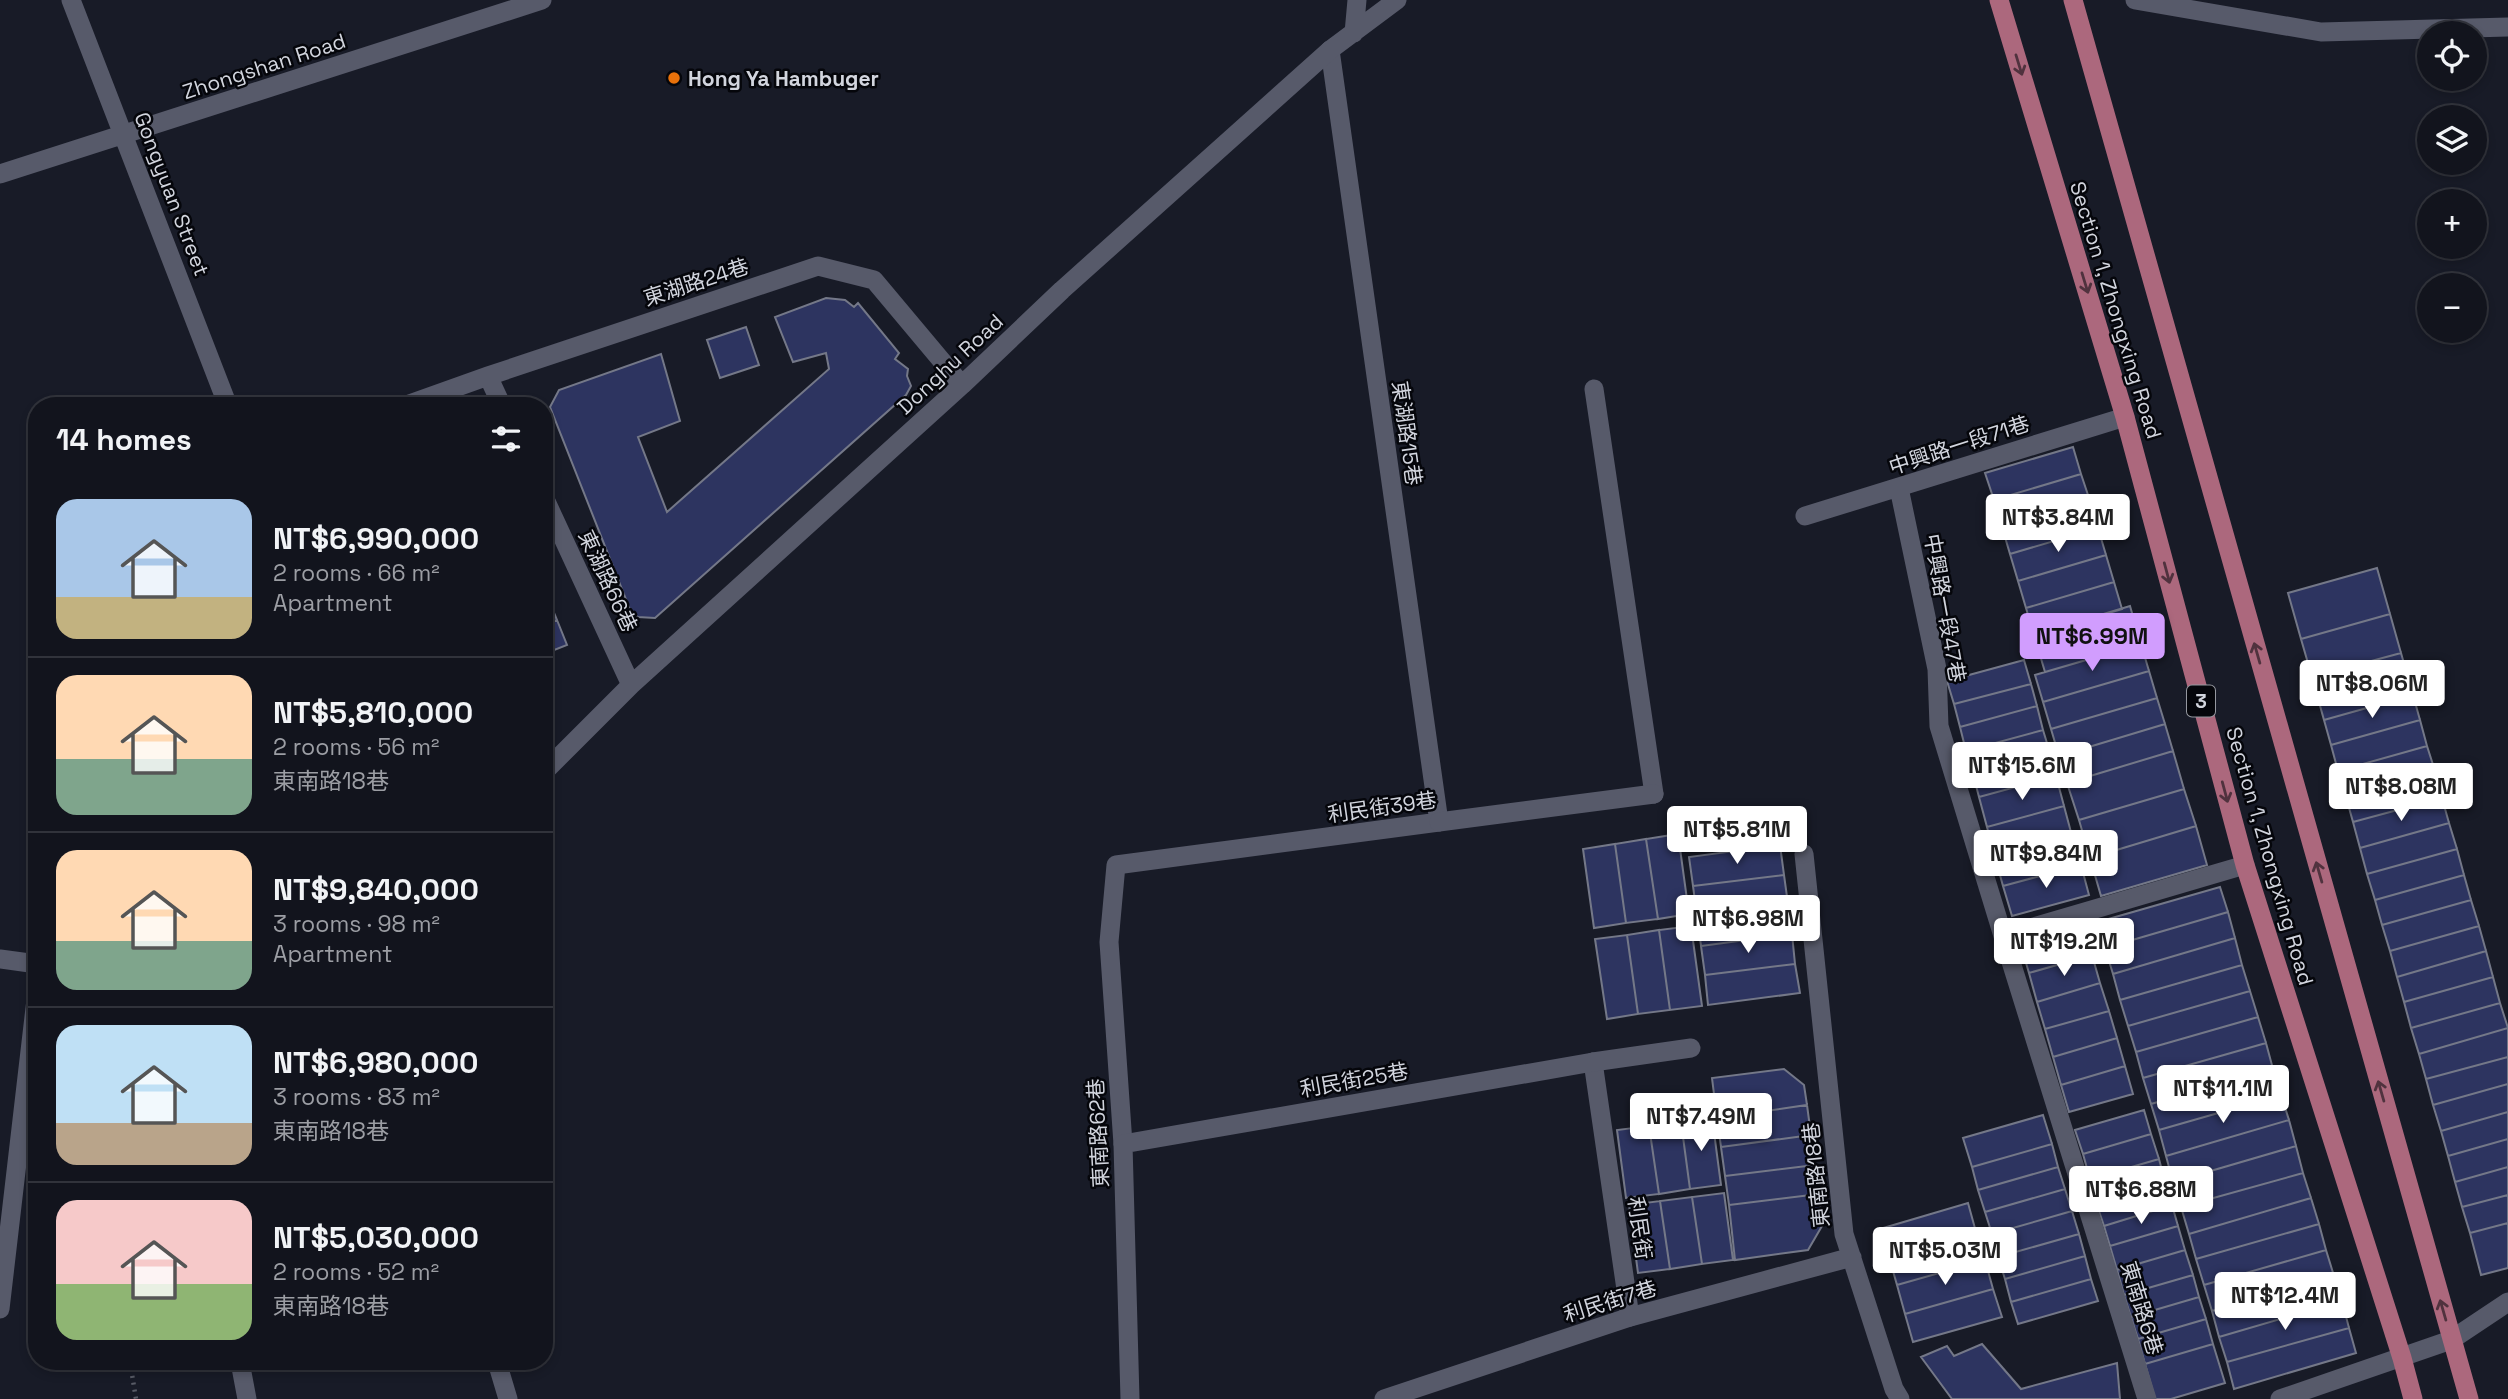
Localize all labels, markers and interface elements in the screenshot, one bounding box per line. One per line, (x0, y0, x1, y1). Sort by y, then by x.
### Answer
map controls (2417, 21, 2487, 343)
button: locate (2417, 21, 2487, 91)
street label: Zhongshan Road (179, 27, 349, 105)
one-way arrow (2014, 54, 2026, 76)
place label: Hong Ya Hambuger (688, 65, 879, 92)
marker: Hong Ya Hambuger (666, 70, 682, 86)
button: layers (2417, 105, 2487, 175)
street label: Gongyuan Street (128, 108, 216, 280)
street label: Section 1, Zhongxing Road (2064, 178, 2168, 442)
button: + (2417, 189, 2487, 259)
street label: 東湖路24巷 (640, 252, 752, 312)
one-way arrow (2079, 272, 2092, 294)
button: − (2417, 273, 2487, 343)
street label: Donghu Road (891, 308, 1009, 420)
street label: 東湖路15巷 (1386, 379, 1428, 487)
street label: 中興路一段71巷 (1885, 410, 2033, 480)
text: 14 homes (56, 420, 192, 459)
icon: filters (487, 420, 525, 458)
pin: NT$3.84M (1986, 494, 2130, 554)
text: NT$3.84M (2002, 502, 2114, 532)
text: NT$6,990,000 (273, 519, 479, 558)
street label: 東湖路66巷 (573, 526, 643, 636)
icon: home (112, 527, 196, 611)
street label: 中興路一段47巷 (1919, 532, 1971, 684)
text: 2 rooms · 66 m² (273, 558, 440, 588)
one-way arrow (2161, 561, 2174, 583)
text: Apartment (273, 588, 393, 618)
pin: NT$6.99M (2020, 614, 2164, 673)
text: NT$6.99M (2036, 621, 2148, 651)
one-way arrow (2250, 642, 2263, 665)
pin: NT$8.06M (2300, 660, 2444, 720)
text: NT$8.06M (2316, 668, 2428, 698)
road number: 3 (2187, 686, 2215, 716)
text: NT$5,810,000 (273, 693, 473, 732)
icon: home (112, 703, 196, 787)
street label: Section 1, Zhongxing Road (2220, 724, 2320, 988)
text: 2 rooms · 56 m² (273, 732, 439, 762)
pin: NT$15.6M (1950, 742, 2094, 802)
text: NT$15.6M (1968, 750, 2076, 780)
pin: NT$8.08M (2329, 764, 2473, 823)
text: 東南路18巷 (273, 766, 389, 796)
text: NT$8.08M (2345, 771, 2457, 801)
one-way arrow (2220, 781, 2233, 803)
street label: 利民街39巷 (1326, 786, 1438, 828)
pin: NT$5.81M (1665, 806, 1809, 866)
text: NT$5.81M (1683, 814, 1791, 844)
pin: NT$9.84M (1974, 830, 2118, 890)
text: NT$9.84M (1990, 838, 2102, 868)
one-way arrow (2312, 861, 2325, 884)
text: NT$9,840,000 (273, 870, 479, 909)
icon: home (112, 878, 196, 962)
pin: NT$6.98M (1676, 895, 1820, 955)
text: NT$6.98M (1692, 903, 1804, 933)
text: 3 rooms · 98 m² (273, 909, 440, 939)
pin: NT$19.2M (1992, 918, 2136, 978)
text: NT$19.2M (2010, 926, 2118, 956)
text: Apartment (273, 939, 393, 969)
text: NT$6,980,000 (273, 1043, 479, 1082)
icon: home (112, 1053, 196, 1137)
street label: 利民街25巷 (1298, 1057, 1410, 1103)
pin: NT$11.1M (2151, 1066, 2295, 1125)
text: NT$11.1M (2173, 1073, 2273, 1103)
street label: 東南路62巷 (1082, 1078, 1114, 1188)
one-way arrow (2374, 1080, 2387, 1103)
text: 3 rooms · 83 m² (273, 1082, 440, 1112)
pin: NT$7.49M (1629, 1094, 1773, 1153)
text: NT$7.49M (1646, 1101, 1756, 1131)
text: 東南路18巷 (273, 1116, 389, 1146)
street label: 東南路18巷 (1797, 1121, 1835, 1229)
pin: NT$6.88M (2069, 1166, 2213, 1226)
text: NT$6.88M (2085, 1174, 2197, 1204)
street label: 利民街 (1622, 1195, 1658, 1261)
text: NT$5,030,000 (273, 1218, 479, 1257)
icon: home (112, 1228, 196, 1312)
pin: NT$5.03M (1873, 1228, 2017, 1287)
text: NT$5.03M (1889, 1235, 2001, 1265)
text: 2 rooms · 52 m² (273, 1257, 439, 1287)
street label: 東南路6巷 (2115, 1258, 2169, 1358)
pin: NT$12.4M (2213, 1272, 2357, 1332)
street label: 利民街7巷 (1560, 1274, 1660, 1328)
text: NT$12.4M (2231, 1280, 2339, 1310)
text: 東南路18巷 (273, 1291, 389, 1321)
one-way arrow (2435, 1299, 2448, 1321)

